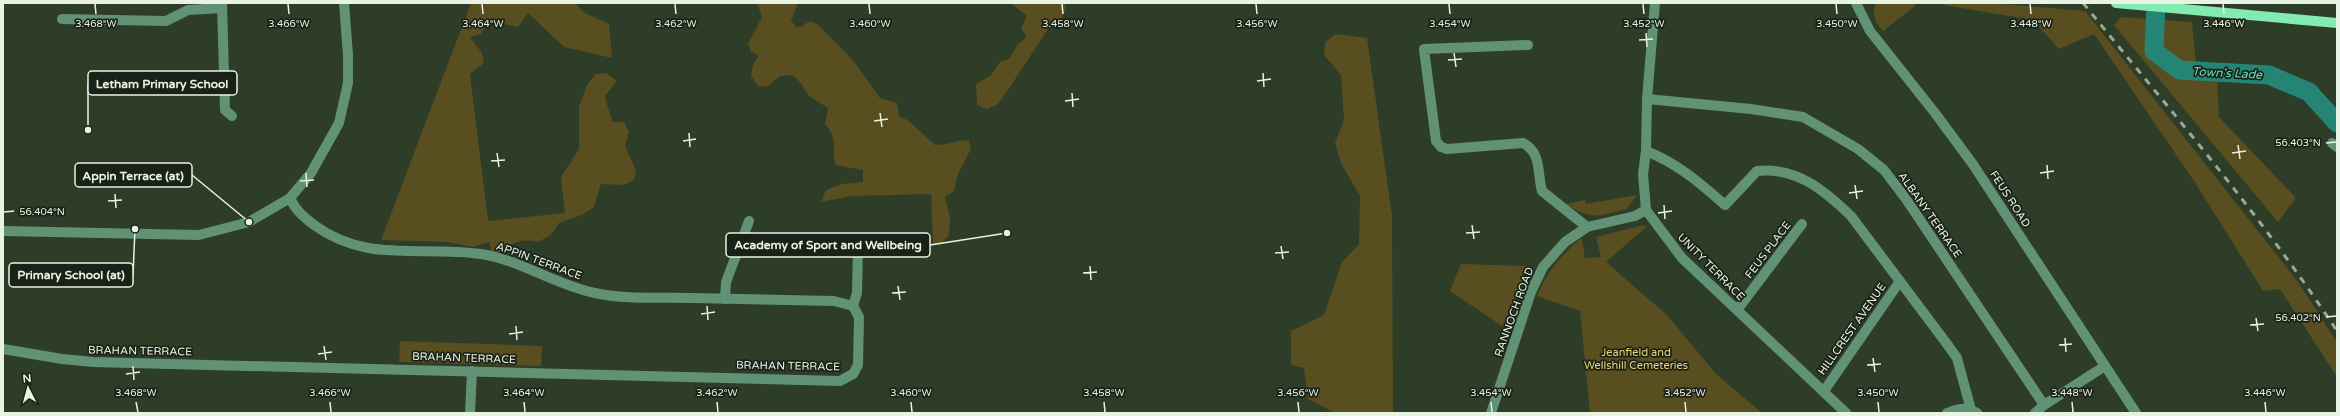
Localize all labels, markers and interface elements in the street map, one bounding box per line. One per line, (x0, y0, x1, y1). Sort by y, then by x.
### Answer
text: 3.468°W (75, 18, 117, 30)
text: 3.466°W (268, 18, 310, 30)
text: 3.464°W (462, 18, 504, 30)
text: 3.462°W (655, 18, 697, 30)
text: 3.460°W (849, 18, 891, 30)
text: 3.458°W (1042, 18, 1084, 30)
text: 3.456°W (1236, 18, 1278, 30)
text: 3.454°W (1429, 18, 1471, 30)
text: 3.452°W (1623, 18, 1665, 30)
text: 3.450°W (1816, 18, 1858, 30)
text: 3.448°W (2010, 18, 2052, 30)
text: 3.446°W (2203, 18, 2245, 30)
water label: Town's Lade (2192, 64, 2264, 82)
callout: Letham Primary School (88, 71, 237, 95)
text: Letham Primary School (96, 77, 228, 92)
text: 56.403°N (2275, 137, 2321, 149)
callout: Appin Terrace (at) (75, 163, 192, 187)
street label: FEUS ROAD (1987, 168, 2033, 230)
text: Appin Terrace (at) (82, 169, 184, 184)
street label: ALBANY TERRACE (1896, 170, 1964, 260)
text: 56.404°N (19, 206, 65, 218)
street label: FEUS PLACE (1742, 219, 1794, 281)
street label: UNITY TERRACE (1675, 231, 1747, 303)
callout: Academy of Sport and Wellbeing (726, 233, 930, 257)
text: Academy of Sport and Wellbeing (734, 238, 922, 253)
street label: APPIN TERRACE (495, 240, 583, 282)
callout: Primary School (at) (9, 263, 133, 287)
street label: RANNOCH ROAD (1492, 265, 1536, 359)
text: Primary School (at) (17, 268, 125, 283)
street label: HILLCREST AVENUE (1815, 281, 1889, 377)
text: 56.402°N (2275, 312, 2321, 324)
street label: BRAHAN TERRACE (88, 344, 192, 358)
park label: Jeanfield and Wellshill Cemeteries (1584, 346, 1688, 372)
street label: BRAHAN TERRACE (412, 350, 516, 366)
street label: BRAHAN TERRACE (736, 359, 840, 373)
north arrow (8, 368, 48, 408)
text: N (22, 372, 32, 385)
text: 3.468°W (115, 387, 157, 399)
text: 3.466°W (309, 387, 351, 399)
text: 3.464°W (503, 387, 545, 399)
text: 3.462°W (696, 387, 738, 399)
text: 3.460°W (890, 387, 932, 399)
text: 3.458°W (1083, 387, 1125, 399)
text: 3.456°W (1277, 387, 1319, 399)
text: 3.454°W (1470, 387, 1512, 399)
text: 3.452°W (1664, 387, 1706, 399)
text: 3.450°W (1857, 387, 1899, 399)
text: 3.448°W (2051, 387, 2093, 399)
text: 3.446°W (2244, 387, 2286, 399)

